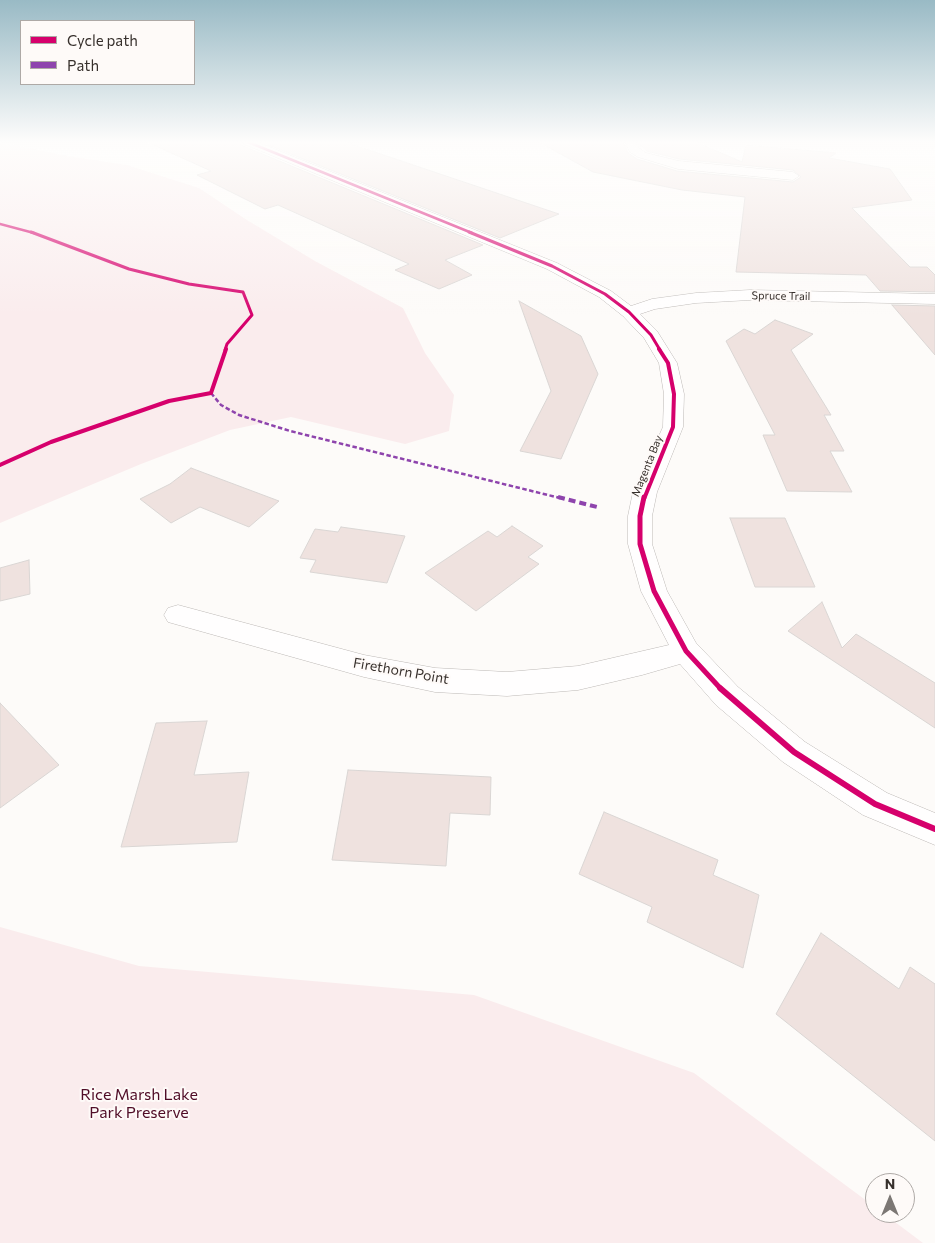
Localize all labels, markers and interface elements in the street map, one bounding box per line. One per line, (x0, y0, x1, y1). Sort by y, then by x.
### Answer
legend (20, 20, 195, 85)
text: Cycle path (67, 31, 138, 49)
text: Path (67, 56, 99, 74)
street label: Spruce Trail (752, 289, 810, 303)
street label: Magenta Bay (629, 433, 665, 499)
street label: Firethorn Point (352, 654, 450, 688)
park label: Rice Marsh Lake Park Preserve (80, 1085, 198, 1123)
north arrow (865, 1173, 915, 1223)
text: N (885, 1175, 895, 1192)

